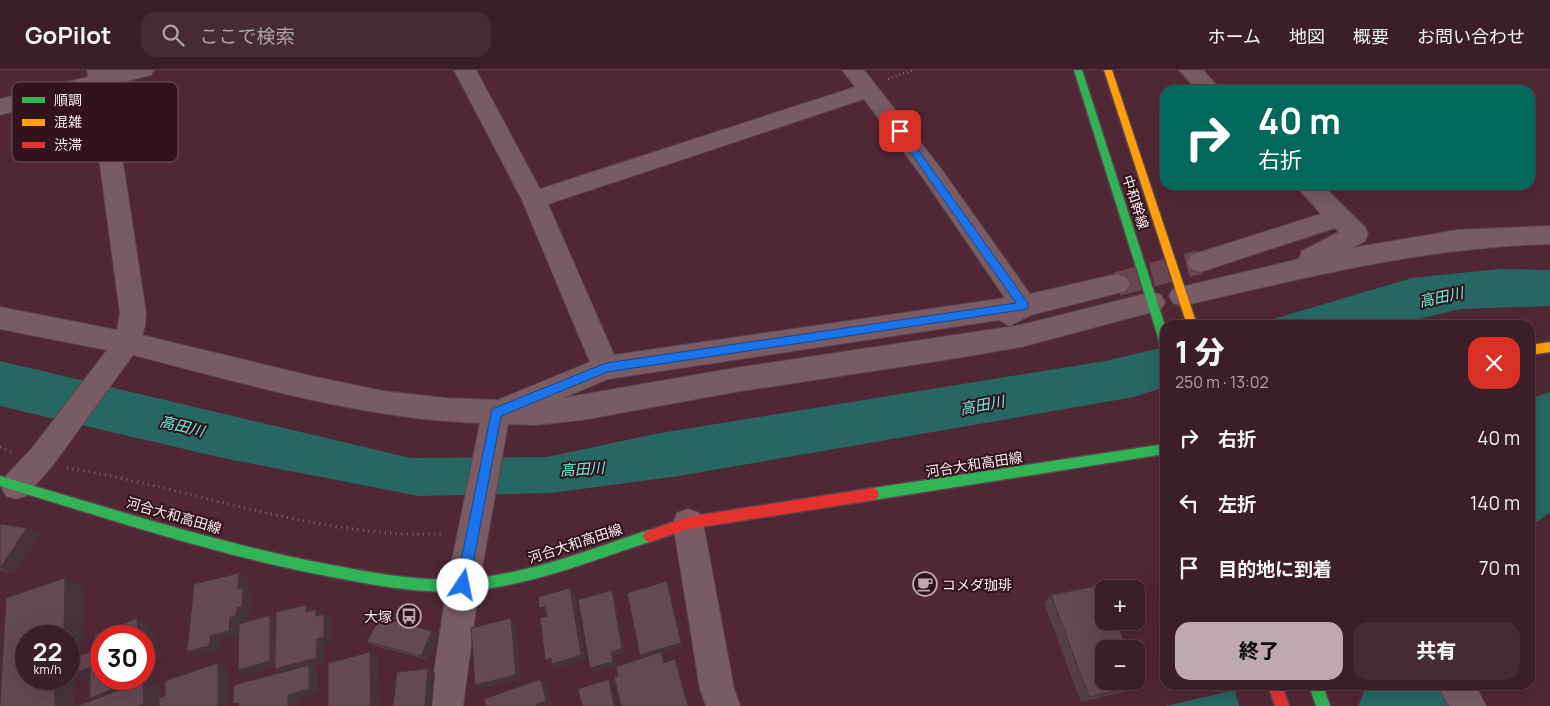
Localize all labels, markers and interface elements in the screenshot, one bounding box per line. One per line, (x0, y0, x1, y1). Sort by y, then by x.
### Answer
search box (141, 12, 491, 57)
text: GoPilot (25, 18, 111, 51)
icon: search (159, 21, 187, 49)
text: ここで検索 (199, 23, 294, 49)
text: ホーム (1208, 24, 1261, 48)
text: 地図 (1289, 24, 1325, 48)
text: 概要 (1353, 24, 1389, 48)
text: お問い合わせ (1417, 24, 1525, 48)
legend (12, 82, 178, 162)
text: 順調 (54, 90, 82, 109)
text: 40 m (1258, 97, 1341, 145)
icon: right (1175, 105, 1240, 170)
pin (879, 110, 921, 152)
text: 混雑 (54, 112, 82, 131)
icon: arrive (886, 117, 914, 145)
text: 渋滞 (54, 135, 82, 154)
text: 右折 (1258, 145, 1302, 175)
street label: 中和幹線 (1118, 172, 1154, 232)
water label: 高田川 (1417, 282, 1467, 312)
text: 1 分 (1175, 331, 1225, 372)
button: close (1468, 337, 1520, 389)
text: 250 m · 13:02 (1175, 371, 1269, 393)
water label: 高田川 (958, 390, 1008, 420)
water label: 高田川 (158, 410, 208, 442)
icon: right (1175, 424, 1203, 452)
text: 40 m (1477, 425, 1520, 451)
text: 右折 (1218, 426, 1256, 452)
street label: 河合大和高田線 (924, 447, 1024, 481)
water label: 高田川 (559, 457, 607, 481)
icon: left (1175, 489, 1203, 517)
text: 140 m (1470, 490, 1520, 516)
text: 左折 (1218, 491, 1256, 517)
street label: 河合大和高田線 (124, 492, 224, 538)
street label: 河合大和高田線 (525, 519, 625, 567)
icon: arrive (1175, 554, 1203, 582)
text: 70 m (1479, 555, 1520, 581)
text: 目的地に到着 (1218, 556, 1332, 582)
position arrow (436, 558, 488, 610)
cafe icon: コメダ珈琲 (912, 571, 938, 597)
place label: コメダ珈琲 (942, 575, 1012, 594)
map controls (1095, 580, 1145, 690)
button: + (1095, 580, 1145, 630)
bus stop icon: 大塚 (396, 603, 422, 629)
place label: 大塚 (364, 607, 392, 626)
button: 終了 (1175, 622, 1343, 680)
button: 共有 (1353, 622, 1520, 680)
speed limit sign: 30 (90, 625, 155, 690)
text: 22 (33, 634, 62, 669)
button: − (1095, 640, 1145, 690)
text: km/h (34, 661, 61, 678)

